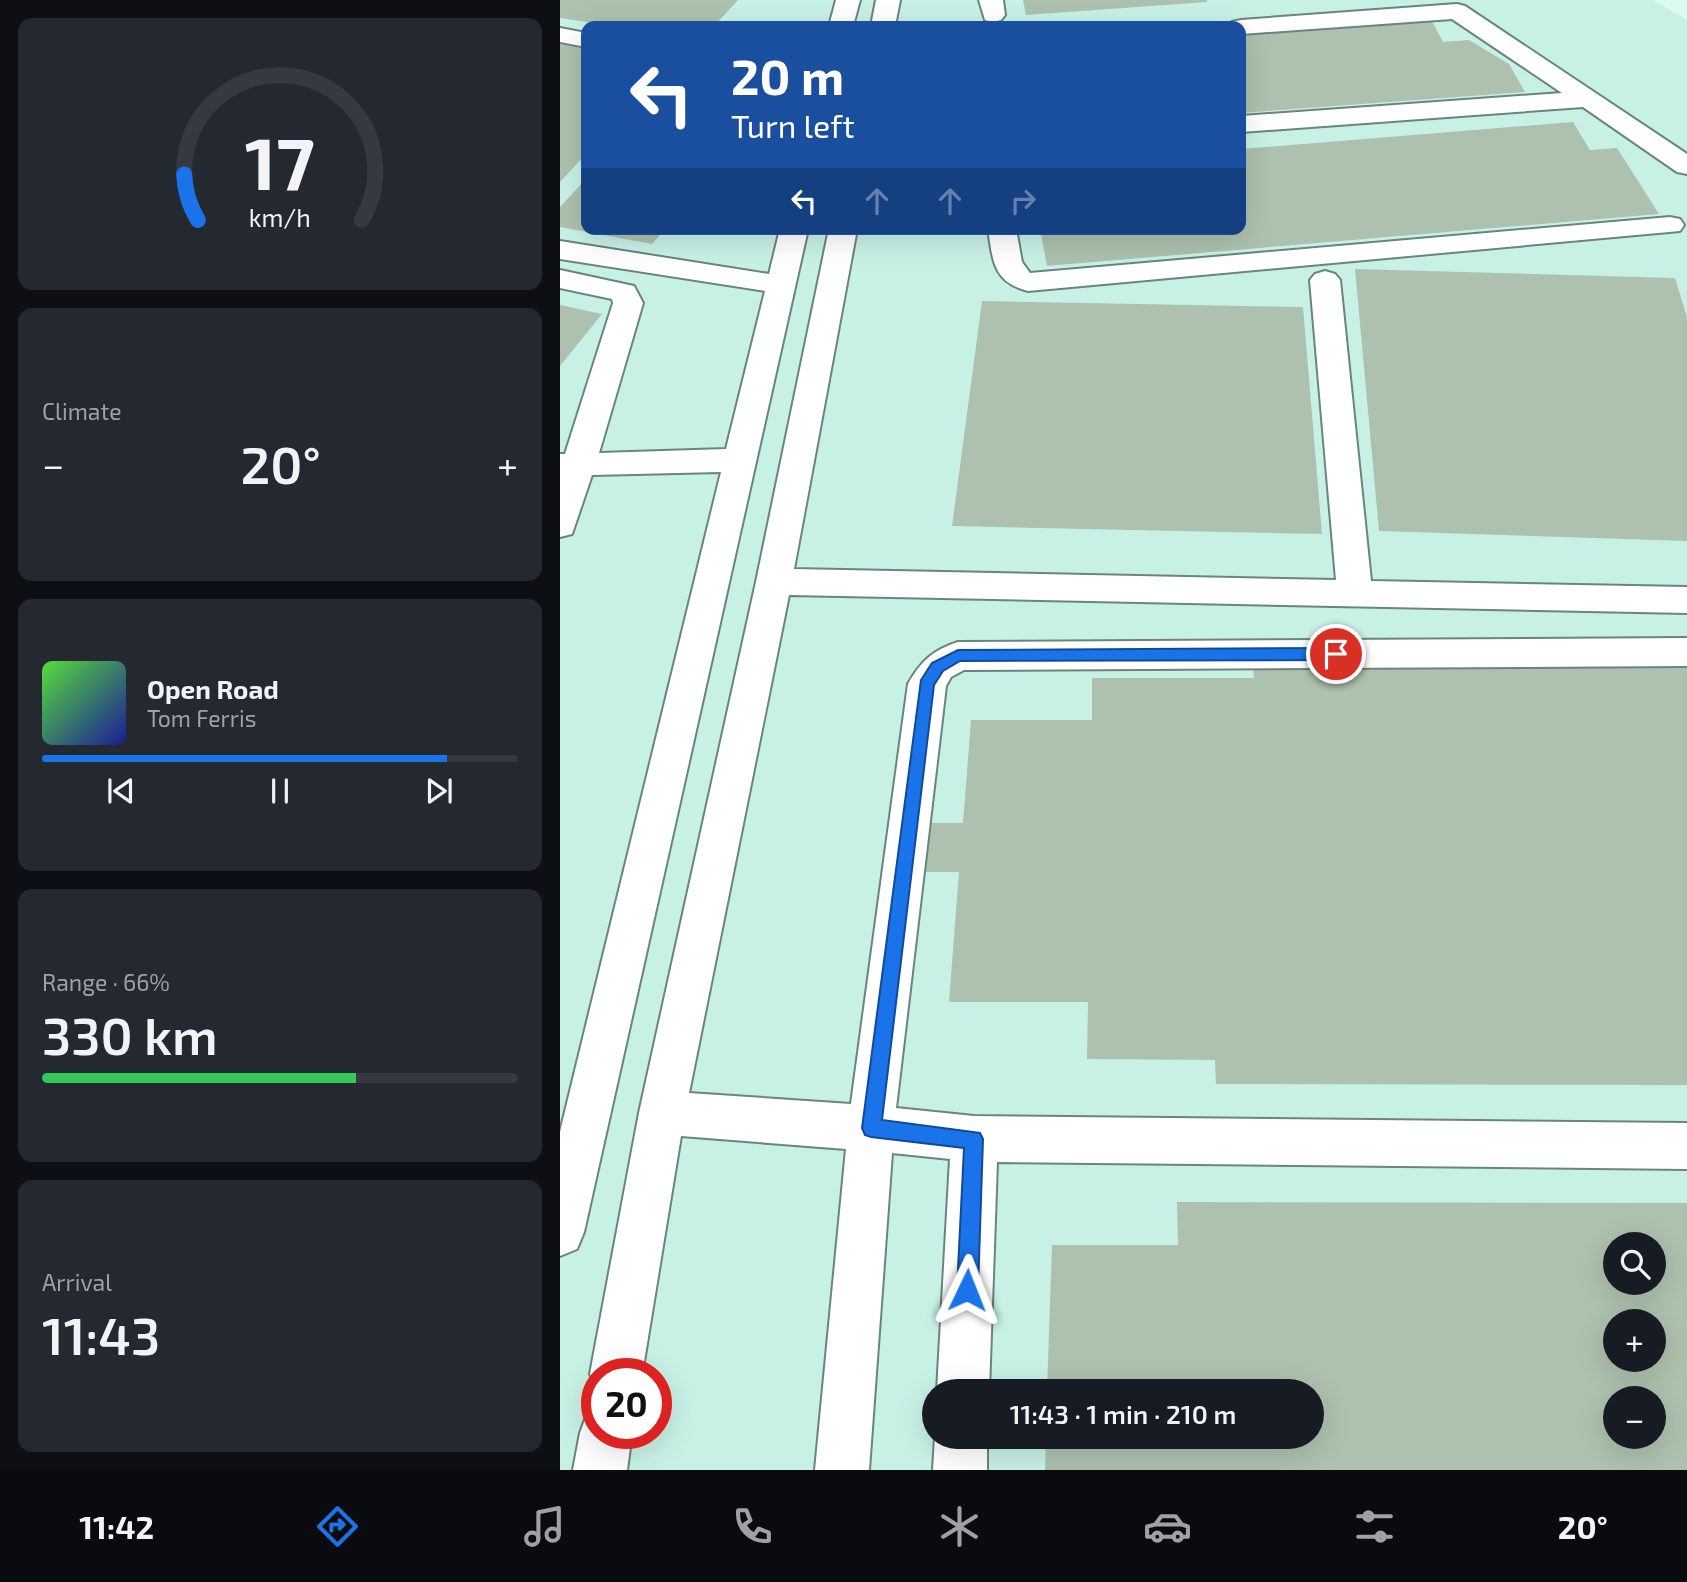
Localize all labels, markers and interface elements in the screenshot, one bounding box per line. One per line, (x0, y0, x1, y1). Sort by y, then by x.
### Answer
text: 20 m (731, 46, 844, 105)
icon: left (616, 49, 707, 140)
text: Turn left (731, 106, 855, 144)
text: 17 (245, 118, 315, 206)
icon: left (785, 182, 823, 220)
icon: ahead (858, 182, 896, 220)
icon: ahead (931, 182, 969, 220)
icon: right (1004, 182, 1042, 220)
text: km/h (249, 202, 311, 232)
text: Climate (42, 397, 122, 425)
text: 20° (240, 432, 321, 494)
text: − (42, 441, 64, 487)
text: + (497, 441, 518, 487)
pin (1306, 624, 1366, 684)
icon: arrive (1317, 635, 1355, 673)
text: Open Road (147, 673, 279, 704)
text: Tom Ferris (147, 704, 256, 732)
icon: previous (102, 772, 140, 810)
icon: pause (261, 772, 299, 810)
icon: next (420, 772, 458, 810)
text: Range · 66% (42, 968, 170, 996)
text: 330 km (42, 1003, 218, 1065)
map controls (1603, 1232, 1666, 1449)
button: search (1603, 1232, 1666, 1295)
position arrow (930, 1253, 1004, 1327)
text: Arrival (42, 1268, 112, 1296)
text: 11:43 (42, 1303, 160, 1365)
button: + (1603, 1309, 1666, 1372)
speed limit sign: 20 (581, 1358, 672, 1449)
button: − (1603, 1386, 1666, 1449)
text: 11:43 · 1 min · 210 m (1010, 1398, 1236, 1429)
icon: directions (313, 1502, 362, 1551)
icon: music (520, 1502, 569, 1551)
icon: phone (728, 1502, 777, 1551)
icon: climate (935, 1502, 984, 1551)
icon: car (1143, 1502, 1192, 1551)
icon: filters (1350, 1502, 1399, 1551)
text: 11:42 (79, 1507, 154, 1545)
text: 20° (1558, 1507, 1608, 1545)

